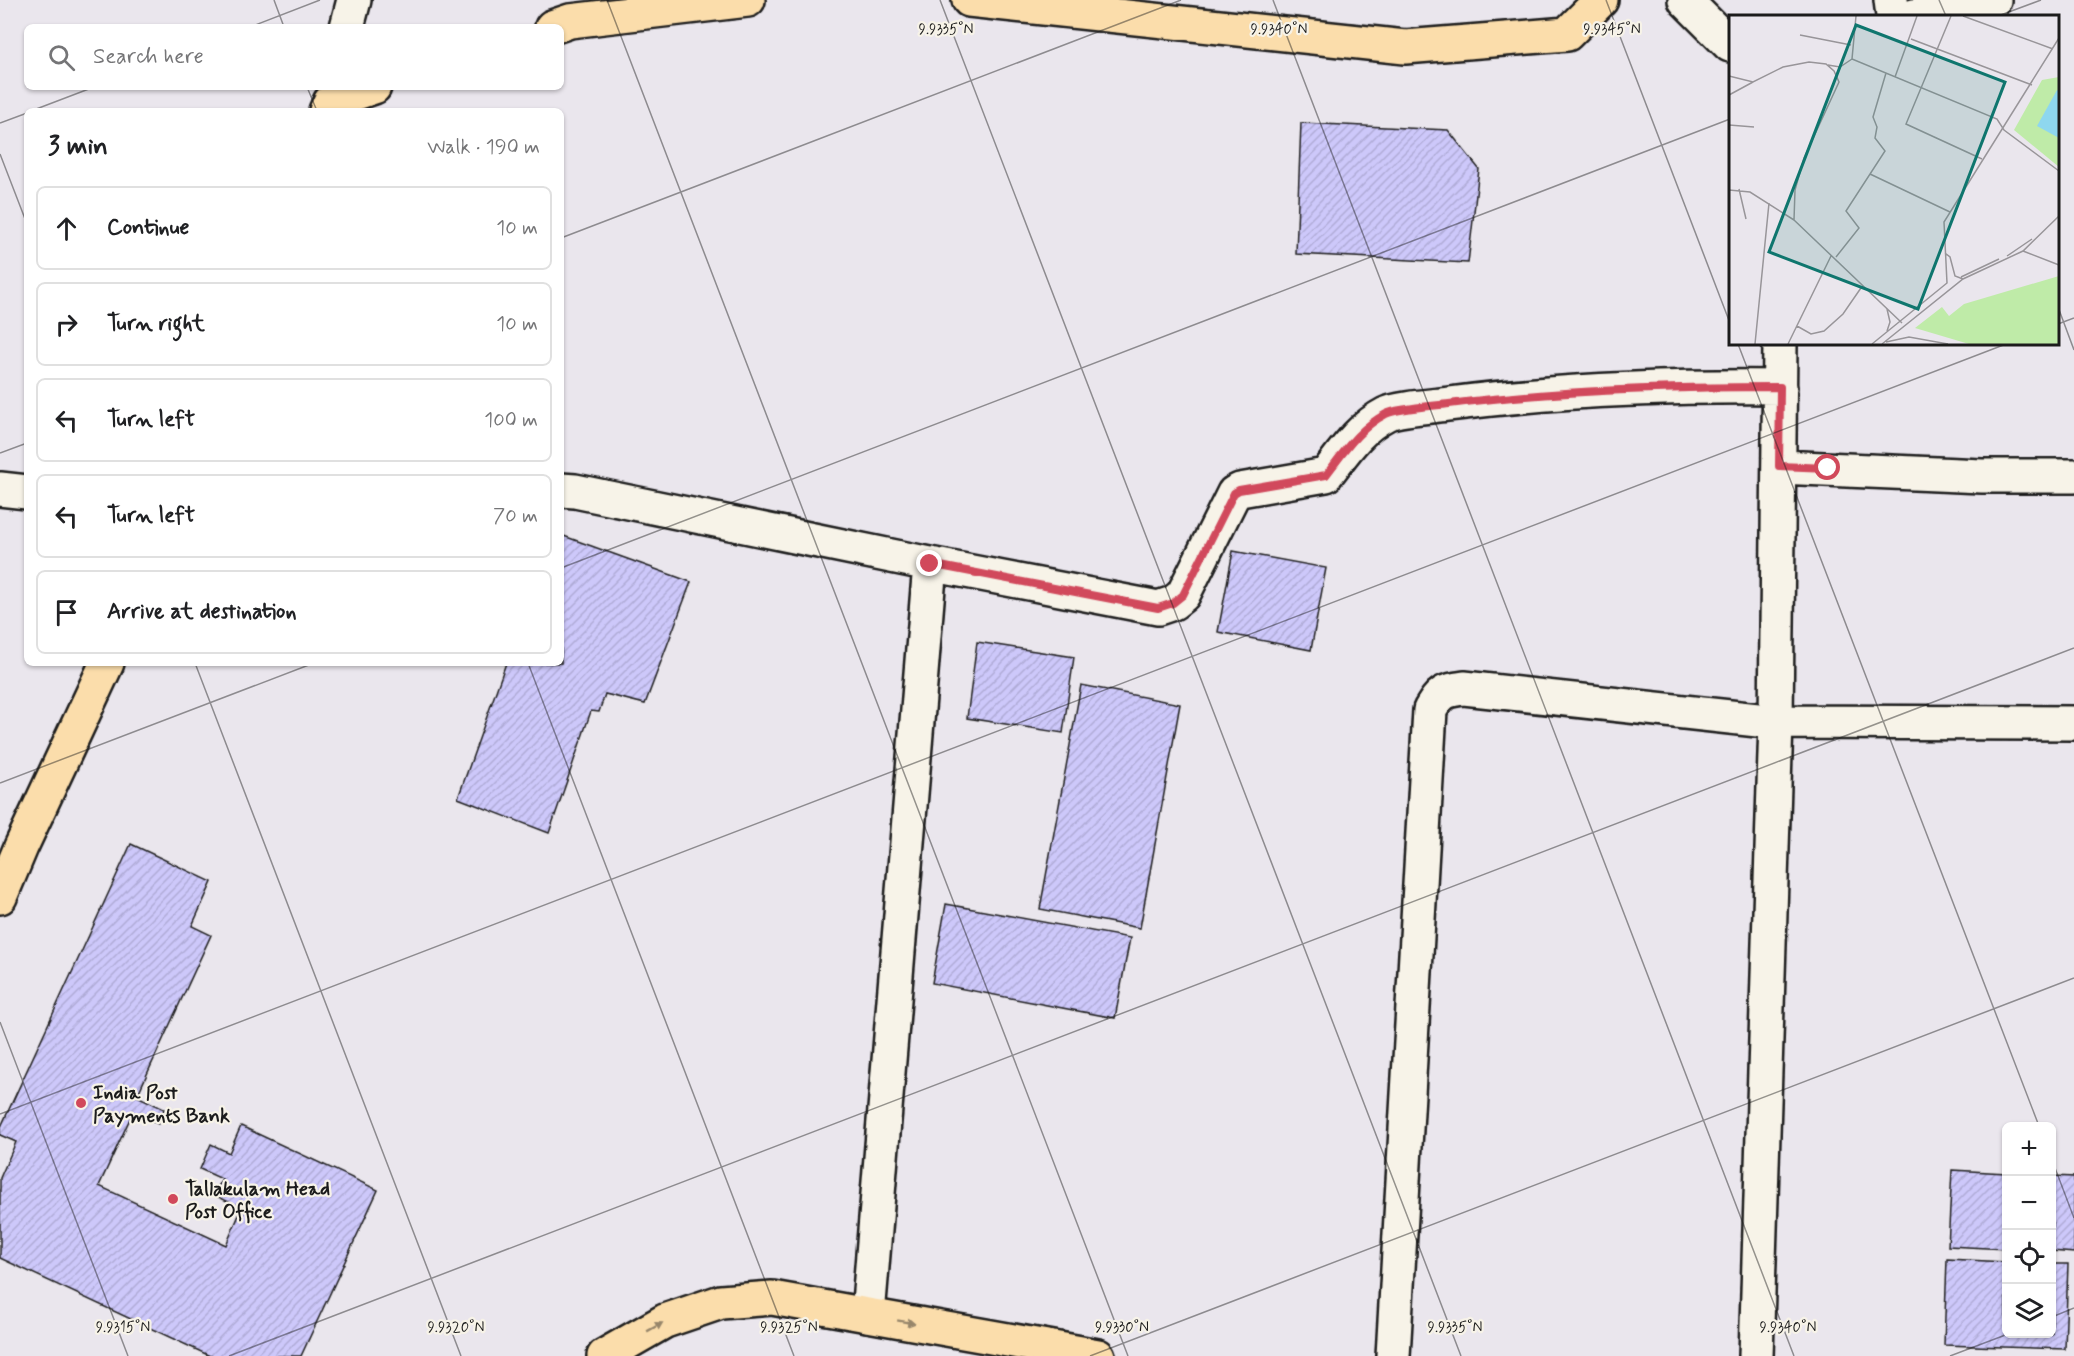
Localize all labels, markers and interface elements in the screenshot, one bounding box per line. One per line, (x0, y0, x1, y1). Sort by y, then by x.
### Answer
inset map (1729, 15, 2059, 345)
text: 9.9335°N (919, 20, 973, 40)
text: 9.9340°N (1251, 20, 1307, 40)
text: 9.9345°N (1583, 20, 1641, 40)
search box (24, 24, 564, 90)
icon: search (45, 41, 78, 74)
text: Search here (93, 43, 204, 71)
text: 3 min (48, 130, 108, 164)
text: Walk · 190 m (427, 134, 540, 161)
icon: ahead (50, 212, 83, 245)
text: Continue (107, 214, 189, 242)
text: 10 m (496, 215, 538, 242)
icon: right (50, 308, 83, 341)
text: Turn right (107, 310, 205, 338)
text: 10 m (496, 311, 538, 338)
icon: left (50, 404, 83, 437)
text: Turn left (107, 406, 195, 434)
text: 100 m (484, 407, 538, 434)
route start (1814, 454, 1840, 480)
icon: left (50, 500, 83, 533)
text: Turn left (107, 502, 195, 530)
text: 70 m (493, 503, 538, 530)
route end (916, 550, 942, 576)
icon: arrive (50, 596, 83, 629)
text: Arrive at destination (107, 598, 297, 626)
place label: India Post Payments Bank (93, 1080, 230, 1130)
marker: India Post Payments Bank (74, 1096, 88, 1110)
map controls (2002, 1122, 2056, 1338)
button: + (2002, 1122, 2056, 1176)
place label: Tallakulam Head Post Office (185, 1176, 330, 1226)
button: − (2002, 1176, 2056, 1230)
marker: Tallakulam Head Post Office (166, 1192, 180, 1206)
button: locate (2002, 1230, 2056, 1284)
button: layers (2002, 1284, 2056, 1338)
one-way arrow (896, 1317, 915, 1326)
text: 9.9315°N (96, 1318, 150, 1338)
text: 9.9320°N (428, 1318, 485, 1338)
text: 9.9325°N (760, 1318, 818, 1338)
text: 9.9330°N (1095, 1318, 1149, 1338)
text: 9.9335°N (1428, 1318, 1482, 1338)
text: 9.9340°N (1760, 1318, 1816, 1338)
one-way arrow (646, 1322, 663, 1332)

